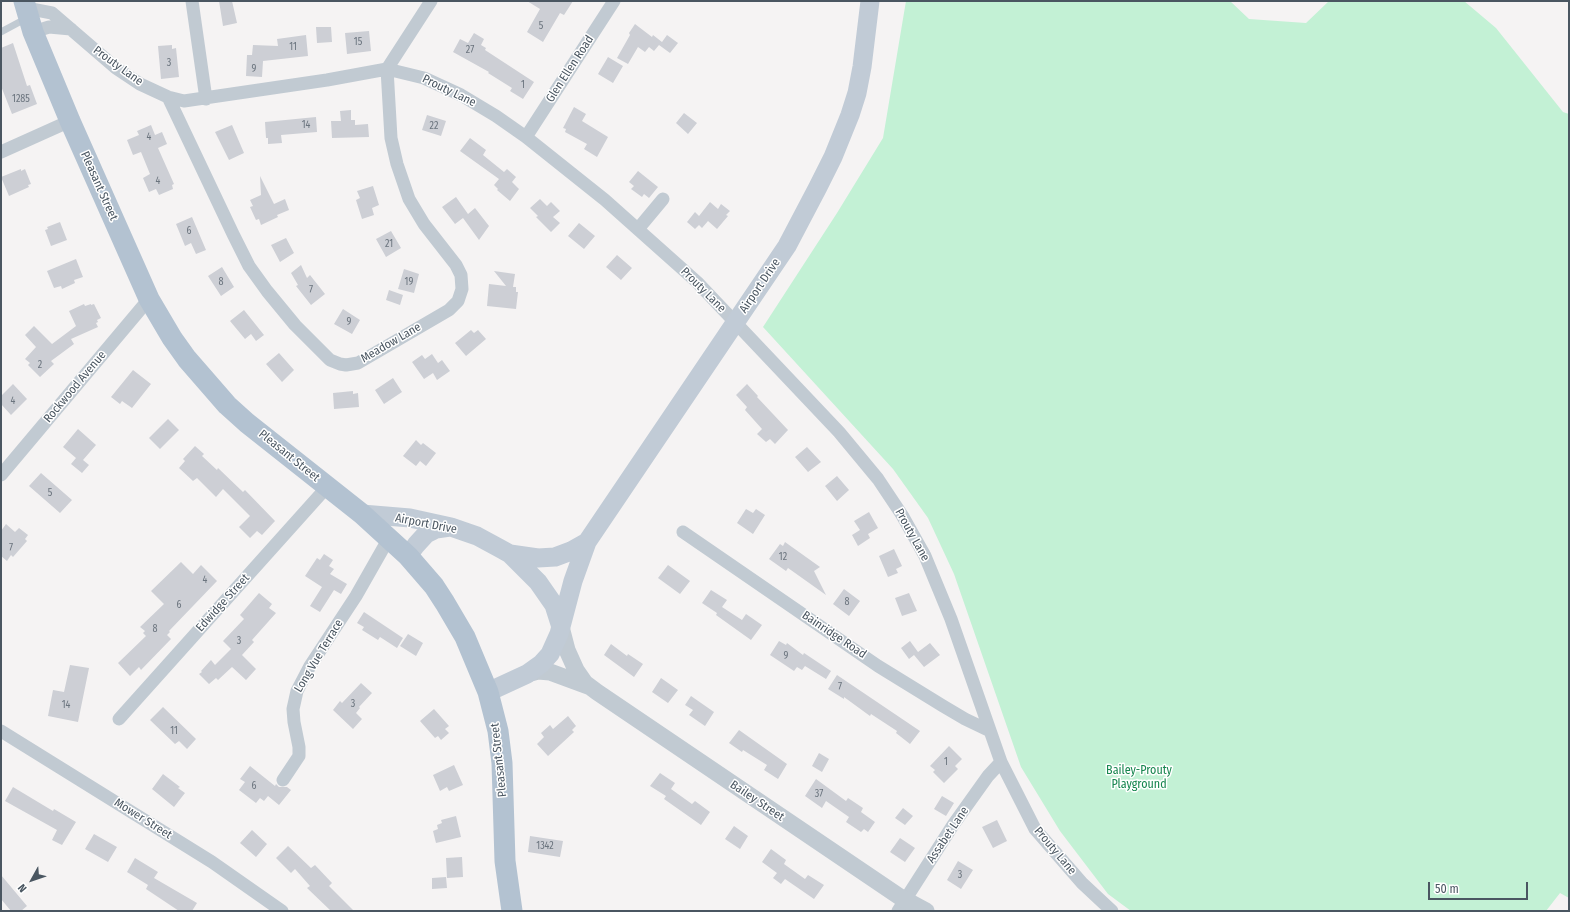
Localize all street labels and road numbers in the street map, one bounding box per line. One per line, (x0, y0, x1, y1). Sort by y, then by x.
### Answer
street label: Glen Ellen Road (543, 33, 597, 105)
street label: Prouty Lane (90, 43, 146, 89)
street label: Prouty Lane (420, 72, 478, 110)
street label: Pleasant Street (77, 149, 121, 223)
street label: Airport Drive (737, 256, 783, 316)
street label: Prouty Lane (677, 264, 729, 316)
street label: Meadow Lane (358, 320, 424, 366)
street label: Rockwood Avenue (41, 348, 109, 426)
street label: Pleasant Street (256, 427, 322, 485)
street label: Prouty Lane (892, 506, 932, 564)
street label: Airport Drive (394, 511, 458, 537)
street label: Edwidge Street (193, 571, 253, 635)
street label: Bainridge Road (799, 608, 869, 662)
street label: Long Vue Terrace (292, 617, 346, 695)
street label: Pleasant Street (488, 722, 510, 798)
street label: Bailey Street (727, 778, 787, 824)
street label: Mower Street (112, 796, 174, 842)
street label: Assabet Lane (924, 804, 972, 866)
street label: Prouty Lane (1031, 824, 1079, 878)

